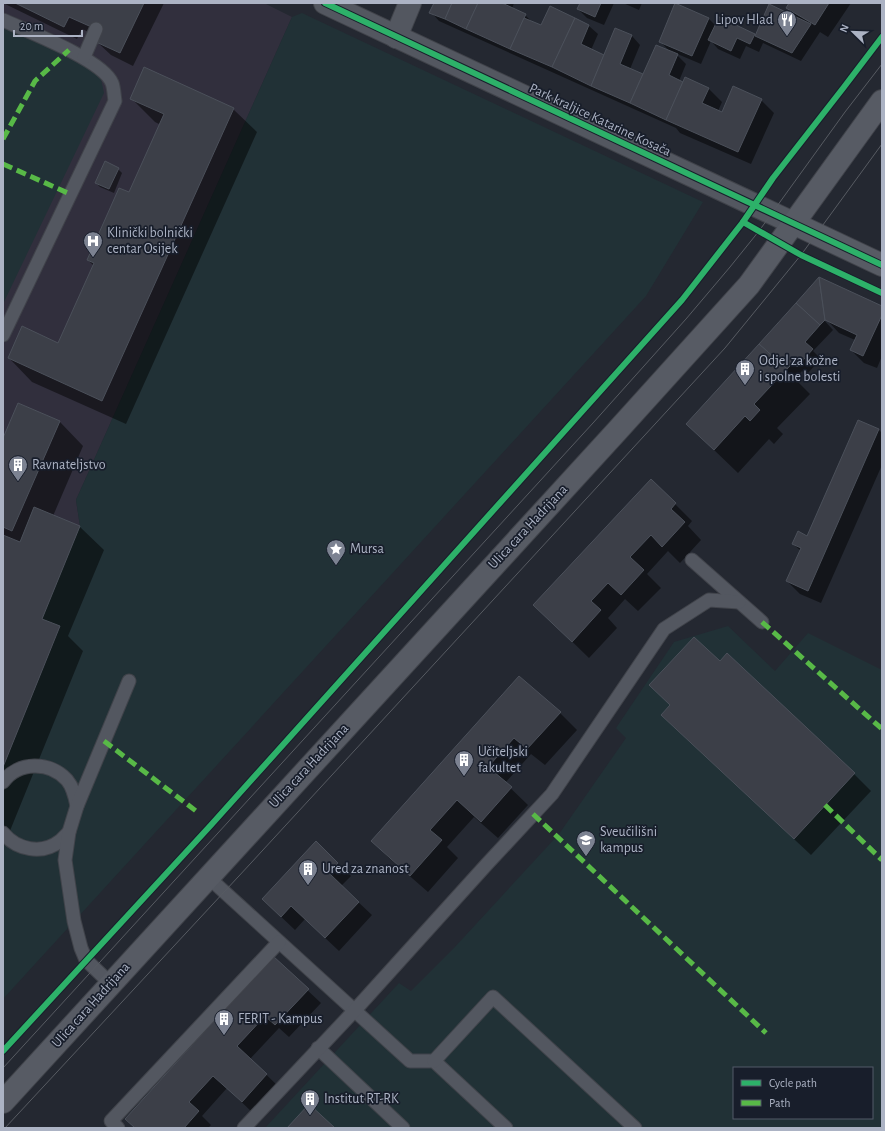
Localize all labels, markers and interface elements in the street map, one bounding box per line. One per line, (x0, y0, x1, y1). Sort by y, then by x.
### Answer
restaurant icon: Lipov Hlad (776, 9, 798, 37)
scale bar (14, 12, 82, 38)
north arrow (833, 12, 873, 52)
place label: Lipov Hlad (715, 13, 773, 27)
text: 20 m (20, 20, 43, 32)
text: N (838, 23, 851, 34)
street label: Park kraljice Katarine Kosača (527, 81, 674, 159)
place label: Klinički bolnički centar Osijek (107, 226, 193, 256)
hospital icon: Klinički bolnički centar Osijek (82, 230, 104, 258)
place label: Odjel za kožne i spolne bolesti (759, 354, 840, 384)
building icon: Odjel za kožne i spolne bolesti (734, 358, 756, 386)
building icon: Ravnateljstvo (7, 454, 29, 482)
place label: Ravnateljstvo (32, 458, 106, 472)
street label: Ulica cara Hadrijana (486, 482, 571, 572)
place icon: Mursa (325, 538, 347, 566)
place label: Mursa (350, 542, 384, 556)
street label: Ulica cara Hadrijana (267, 721, 352, 811)
place label: Učiteljski fakultet (478, 745, 528, 775)
building icon: Učiteljski fakultet (453, 749, 475, 777)
place label: Sveučilišni kampus (600, 825, 657, 855)
school or university icon: Sveučilišni kampus (575, 829, 597, 857)
building icon: Ured za znanost (297, 858, 319, 886)
place label: Ured za znanost (322, 862, 409, 876)
street label: Ulica cara Hadrijana (49, 959, 133, 1050)
building icon: FERIT - Kampus (213, 1008, 235, 1036)
place label: FERIT - Kampus (238, 1012, 322, 1026)
legend (733, 1067, 873, 1119)
text: Cycle path (769, 1077, 817, 1090)
building icon: Institut RT-RK (299, 1088, 321, 1116)
place label: Institut RT-RK (324, 1092, 399, 1106)
text: Path (769, 1097, 791, 1109)

